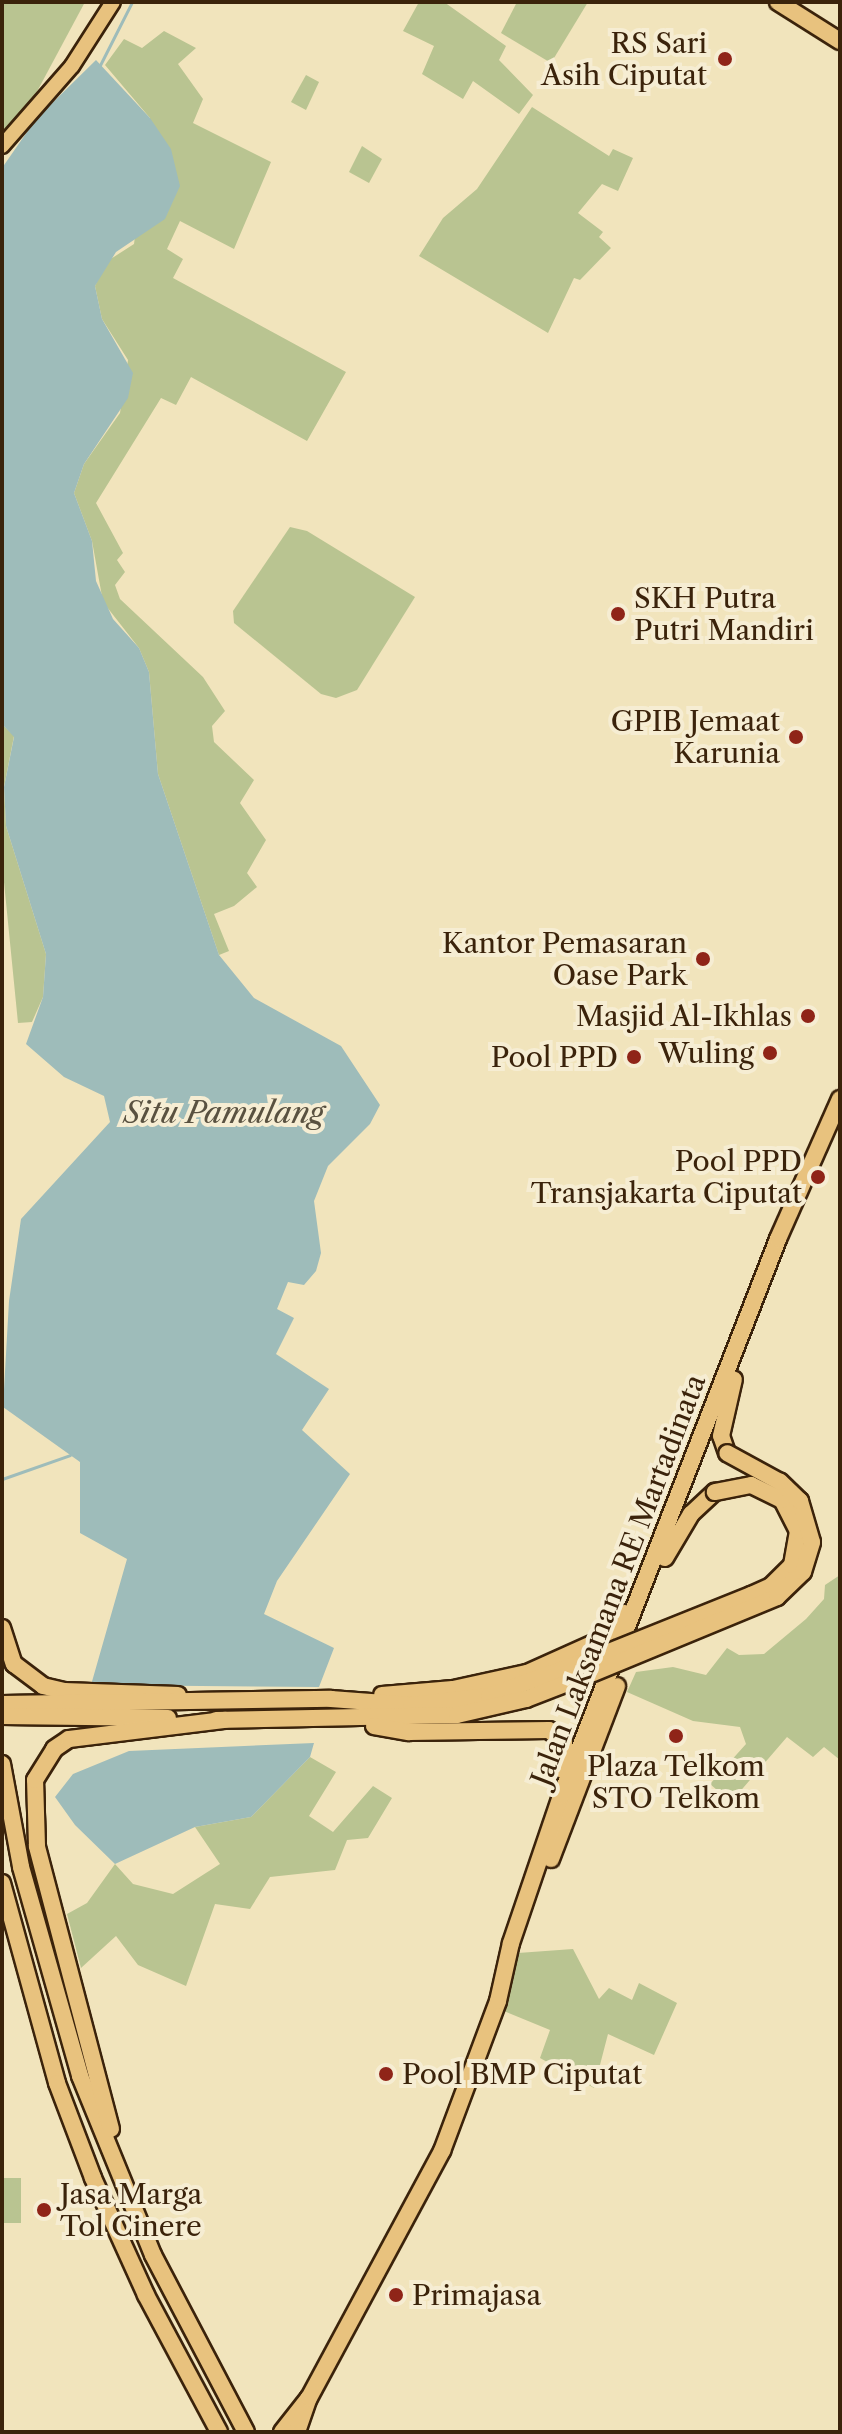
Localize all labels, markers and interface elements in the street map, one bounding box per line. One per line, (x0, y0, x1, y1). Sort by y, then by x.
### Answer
place label: RS Sari Asih Ciputat (541, 26, 707, 92)
marker: RS Sari Asih Ciputat (714, 48, 736, 70)
place label: SKH Putra Putri Mandiri (634, 581, 814, 647)
marker: SKH Putra Putri Mandiri (609, 605, 627, 623)
place label: GPIB Jemaat Karunia (611, 704, 780, 770)
marker: GPIB Jemaat Karunia (787, 728, 805, 746)
place label: Kantor Pemasaran Oase Park (441, 926, 687, 992)
marker: Kantor Pemasaran Oase Park (694, 950, 712, 968)
place label: Masjid Al-Ikhlas (575, 999, 792, 1033)
marker: Masjid Al-Ikhlas (799, 1007, 817, 1025)
place label: Wuling (658, 1036, 754, 1070)
place label: Pool PPD (491, 1040, 618, 1074)
marker: Wuling (761, 1044, 779, 1062)
marker: Pool PPD (625, 1048, 643, 1066)
water label: Situ Pamulang (124, 1095, 324, 1131)
place label: Pool PPD Transjakarta Ciputat (530, 1144, 802, 1210)
marker: Pool PPD Transjakarta Ciputat (809, 1168, 827, 1186)
street label: Jalan Laksamana RE Martadinata (524, 1369, 712, 1791)
marker: Plaza Telkom STO Telkom (667, 1727, 685, 1745)
place label: Plaza Telkom STO Telkom (587, 1749, 765, 1815)
place label: Pool BMP Ciputat (402, 2057, 643, 2091)
marker: Pool BMP Ciputat (377, 2065, 395, 2083)
place label: Jasa Marga Tol Cinere (60, 2177, 203, 2243)
marker: Jasa Marga Tol Cinere (35, 2201, 53, 2219)
place label: Primajasa (412, 2278, 541, 2312)
marker: Primajasa (387, 2286, 405, 2304)

